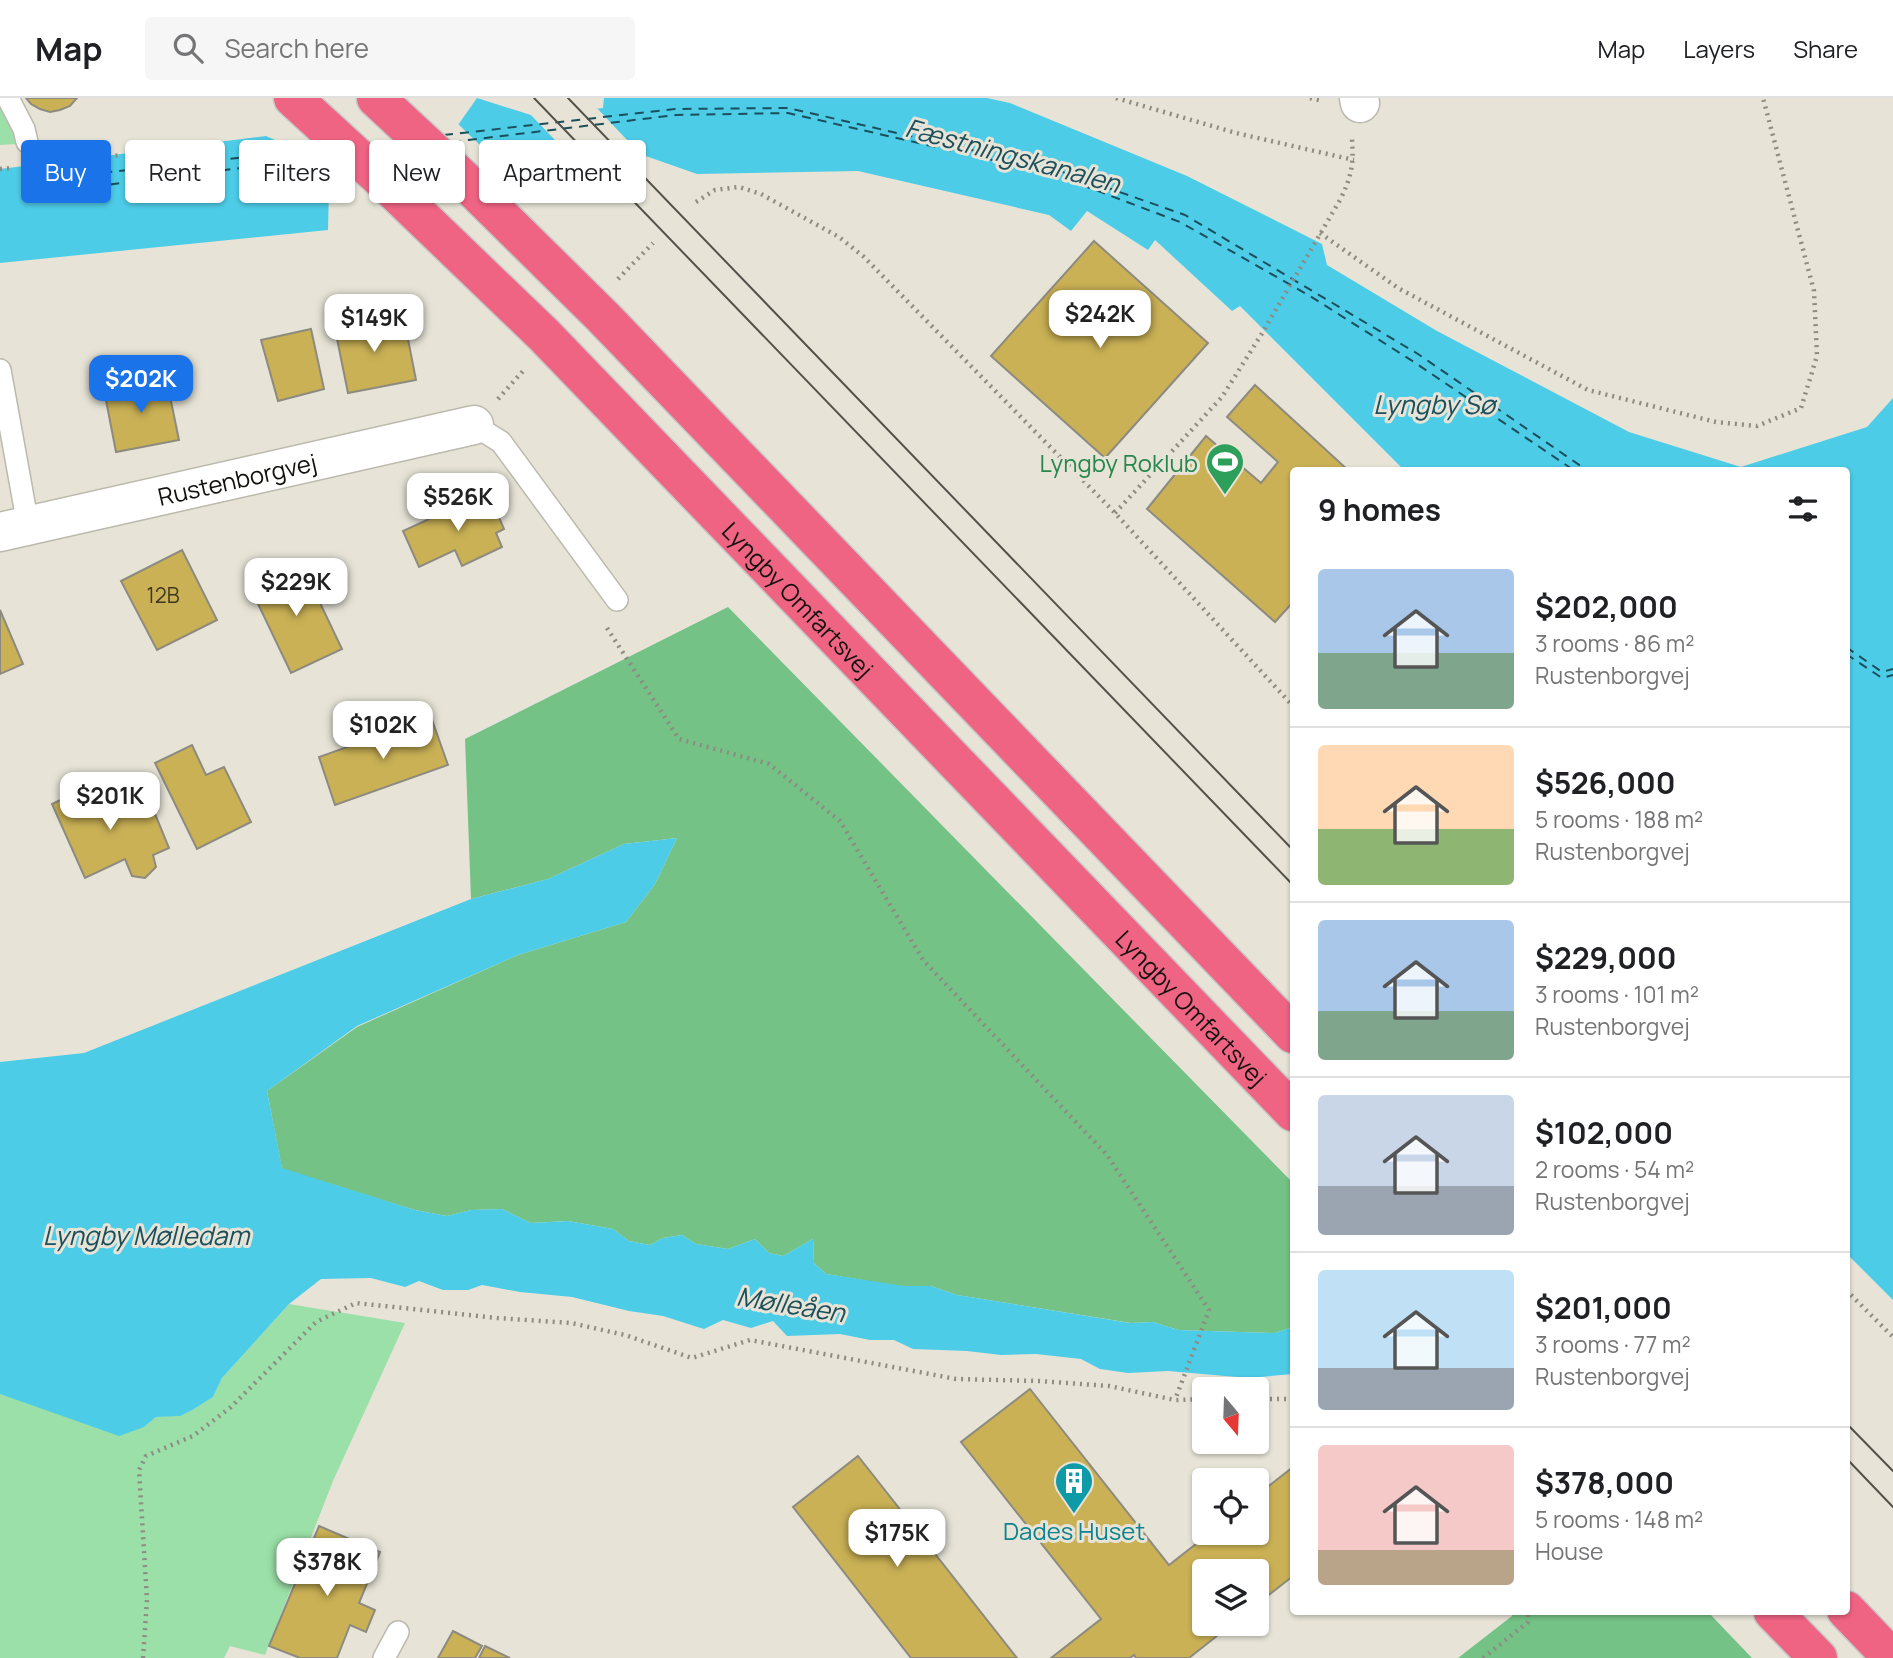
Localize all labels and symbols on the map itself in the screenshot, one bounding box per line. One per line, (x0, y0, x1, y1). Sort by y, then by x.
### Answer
water label: Fæstningskanalen (902, 109, 1126, 201)
pin: $242K (1051, 290, 1149, 350)
pin: $149K (325, 294, 423, 354)
pin: $202K (92, 356, 190, 415)
water label: Lyngby Sø (1373, 386, 1498, 422)
sports icon: Lyngby Roklub (1204, 441, 1246, 496)
street label: Rustenborgvej (155, 445, 320, 512)
place label: Lyngby Roklub (1039, 446, 1198, 479)
pin: $526K (409, 474, 507, 533)
street label: Lyngby Omfartsvej (716, 514, 881, 684)
pin: $229K (247, 559, 345, 618)
house number: 12B (146, 581, 180, 609)
pin: $102K (334, 702, 432, 761)
pin: $201K (61, 772, 159, 832)
street label: Lyngby Omfartsvej (1109, 922, 1275, 1092)
water label: Lyngby Mølledam (43, 1217, 251, 1253)
water label: Mølleåen (734, 1278, 849, 1331)
north arrow (1192, 1377, 1269, 1454)
building icon: Dades Huset (1053, 1460, 1095, 1515)
pin: $175K (848, 1510, 946, 1569)
place label: Dades Huset (1003, 1514, 1145, 1547)
pin: $378K (278, 1538, 376, 1598)

